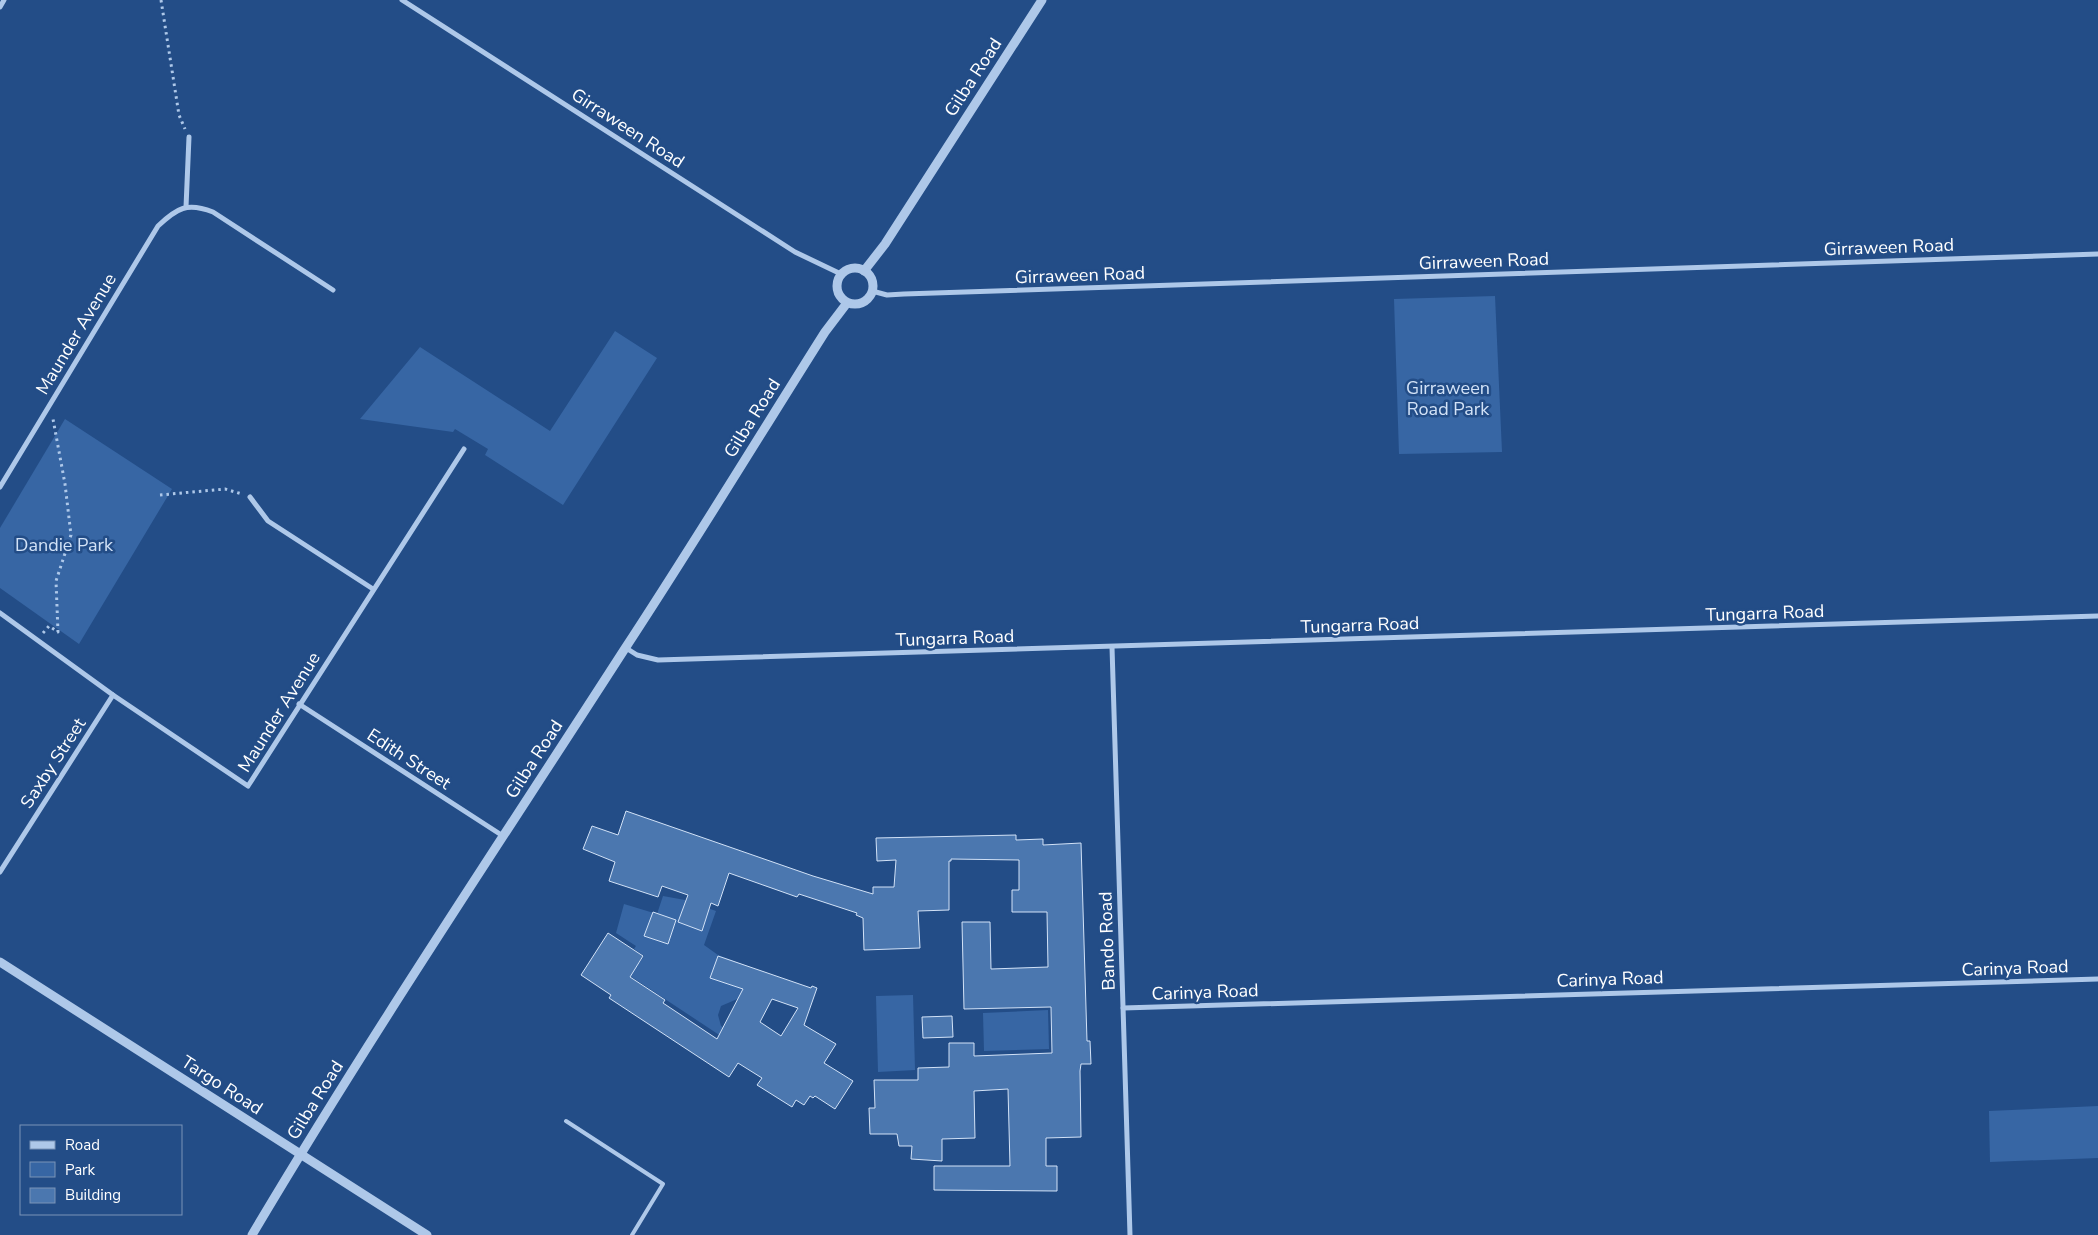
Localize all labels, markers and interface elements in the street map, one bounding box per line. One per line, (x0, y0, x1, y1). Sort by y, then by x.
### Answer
street label: Gilba Road (939, 33, 1007, 121)
street label: Girraween Road (567, 82, 689, 174)
street label: Girraween Road (1823, 233, 1955, 261)
street label: Girraween Road (1418, 247, 1550, 275)
street label: Girraween Road (1014, 261, 1146, 289)
street label: Maunder Avenue (30, 269, 122, 399)
street label: Gilba Road (718, 374, 786, 462)
park label: Girraween Road Park (1406, 376, 1490, 421)
park label: Dandie Park (15, 533, 114, 557)
street label: Tungarra Road (1705, 599, 1825, 627)
street label: Tungarra Road (1300, 611, 1420, 639)
street label: Tungarra Road (895, 624, 1015, 652)
street label: Maunder Avenue (232, 647, 326, 777)
street label: Saxby Street (15, 713, 92, 813)
street label: Gilba Road (500, 715, 568, 803)
street label: Edith Street (362, 723, 456, 795)
street label: Bando Road (1093, 891, 1121, 991)
street label: Carinya Road (1961, 954, 2069, 982)
street label: Carinya Road (1556, 965, 1664, 993)
street label: Carinya Road (1151, 978, 1259, 1006)
street label: Targo Road (177, 1050, 267, 1120)
street label: Gilba Road (281, 1056, 349, 1144)
legend (20, 1125, 182, 1215)
text: Road (65, 1135, 100, 1155)
text: Park (65, 1160, 95, 1180)
text: Building (65, 1185, 121, 1205)

